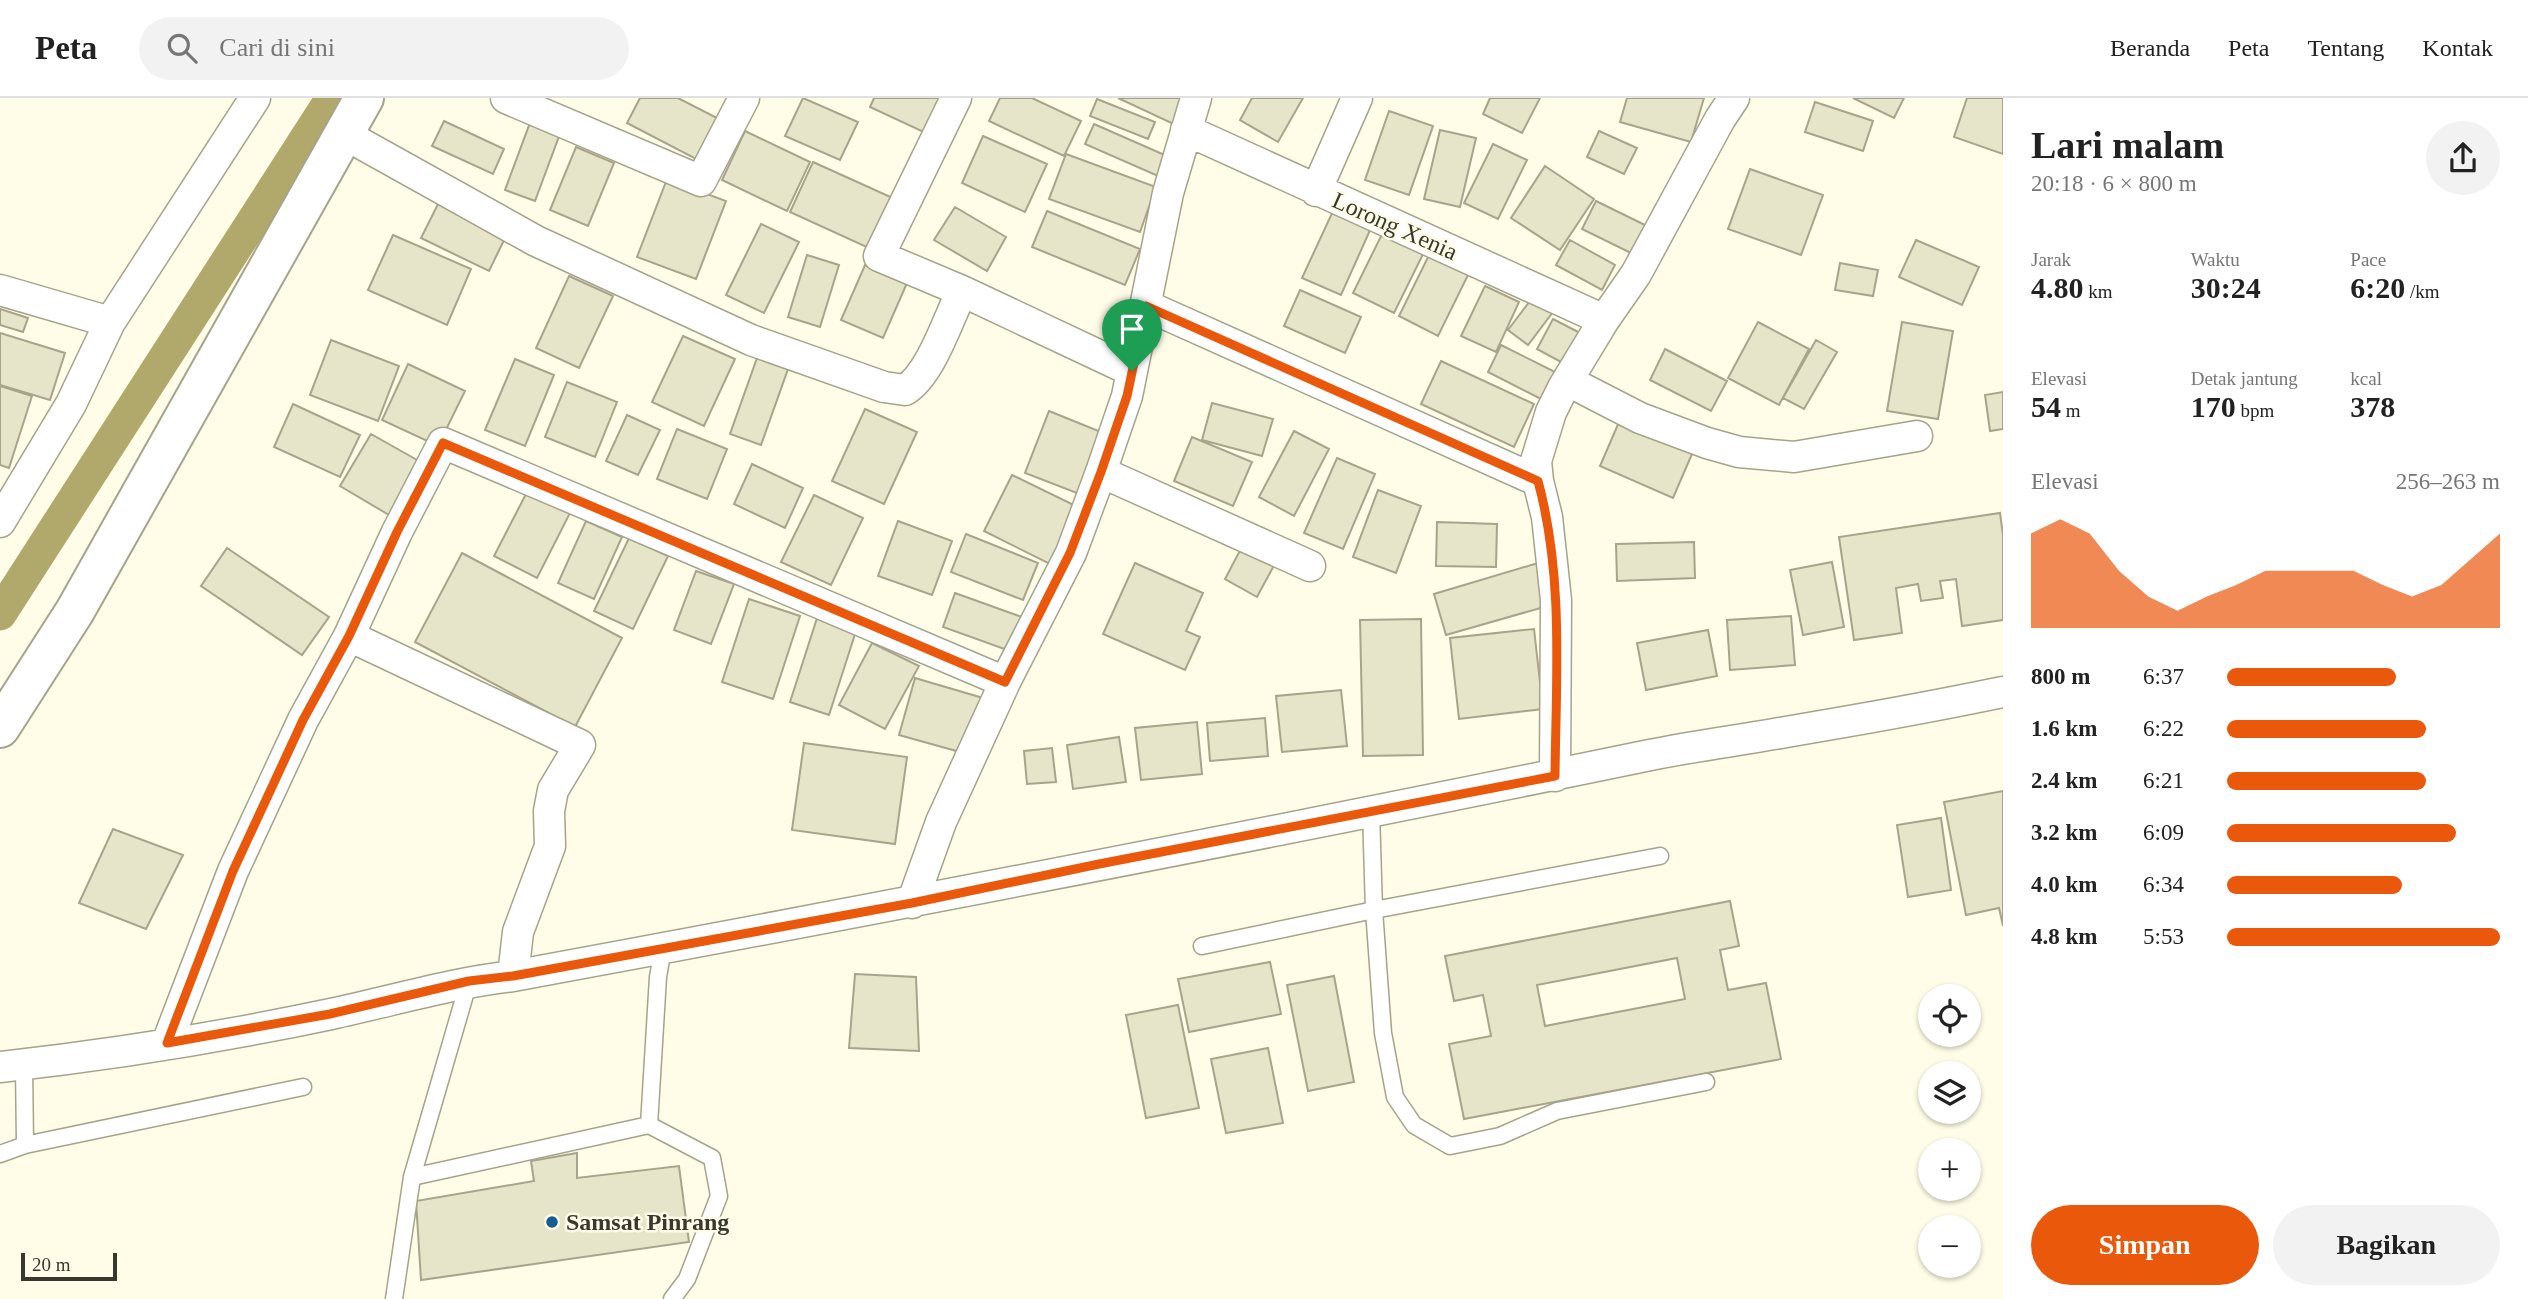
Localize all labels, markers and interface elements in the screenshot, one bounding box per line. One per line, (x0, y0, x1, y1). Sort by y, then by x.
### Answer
search box (139, 17, 629, 80)
icon: search (163, 29, 201, 67)
text: Peta (35, 30, 97, 66)
text: Cari di sini (219, 33, 335, 62)
text: Beranda (2110, 35, 2190, 61)
text: Peta (2228, 35, 2269, 61)
text: Tentang (2307, 35, 2384, 61)
text: Kontak (2422, 35, 2493, 61)
button: share (2426, 121, 2500, 195)
text: Lari malam (2031, 124, 2224, 166)
text: 20:18 · 6 × 800 m (2031, 171, 2197, 196)
street label: Lorong Xenia (1329, 187, 1462, 265)
text: Jarak (2031, 249, 2071, 270)
text: Waktu (2191, 249, 2240, 270)
text: Pace (2350, 249, 2386, 270)
text: 4.80 (2031, 271, 2084, 304)
text: 30:24 (2191, 271, 2261, 304)
text: 6:20 (2350, 271, 2405, 304)
text: km (2084, 281, 2113, 302)
text: /km (2405, 281, 2440, 302)
pin (1102, 299, 1162, 371)
icon: arrive (1113, 310, 1151, 348)
text: Elevasi (2031, 368, 2087, 389)
text: Detak jantung (2191, 368, 2298, 389)
text: kcal (2350, 368, 2382, 389)
text: 54 (2031, 390, 2061, 423)
text: 170 (2191, 390, 2236, 423)
text: 378 (2350, 390, 2395, 423)
text: m (2061, 400, 2081, 421)
text: bpm (2236, 400, 2274, 421)
text: Elevasi (2031, 469, 2099, 494)
text: 256–263 m (2396, 469, 2500, 494)
text: 800 m (2031, 664, 2090, 689)
text: 6:37 (2143, 664, 2184, 689)
text: 1.6 km (2031, 716, 2097, 741)
text: 6:22 (2143, 716, 2184, 741)
text: 2.4 km (2031, 768, 2097, 793)
text: 6:21 (2143, 768, 2184, 793)
text: 3.2 km (2031, 820, 2097, 845)
text: 6:09 (2143, 820, 2184, 845)
text: 4.0 km (2031, 872, 2097, 897)
text: 6:34 (2143, 872, 2184, 897)
text: 4.8 km (2031, 924, 2097, 949)
text: 5:53 (2143, 924, 2184, 949)
map controls (1918, 984, 1981, 1278)
button: locate (1918, 984, 1981, 1047)
button: layers (1918, 1061, 1981, 1124)
button: + (1918, 1138, 1981, 1201)
button: Simpan (2031, 1205, 2259, 1285)
button: Bagikan (2273, 1205, 2500, 1285)
place label: Samsat Pinrang (566, 1209, 729, 1235)
marker: Samsat Pinrang (544, 1214, 560, 1230)
button: − (1918, 1215, 1981, 1278)
scale bar (21, 1250, 117, 1282)
text: 20 m (32, 1254, 71, 1275)

